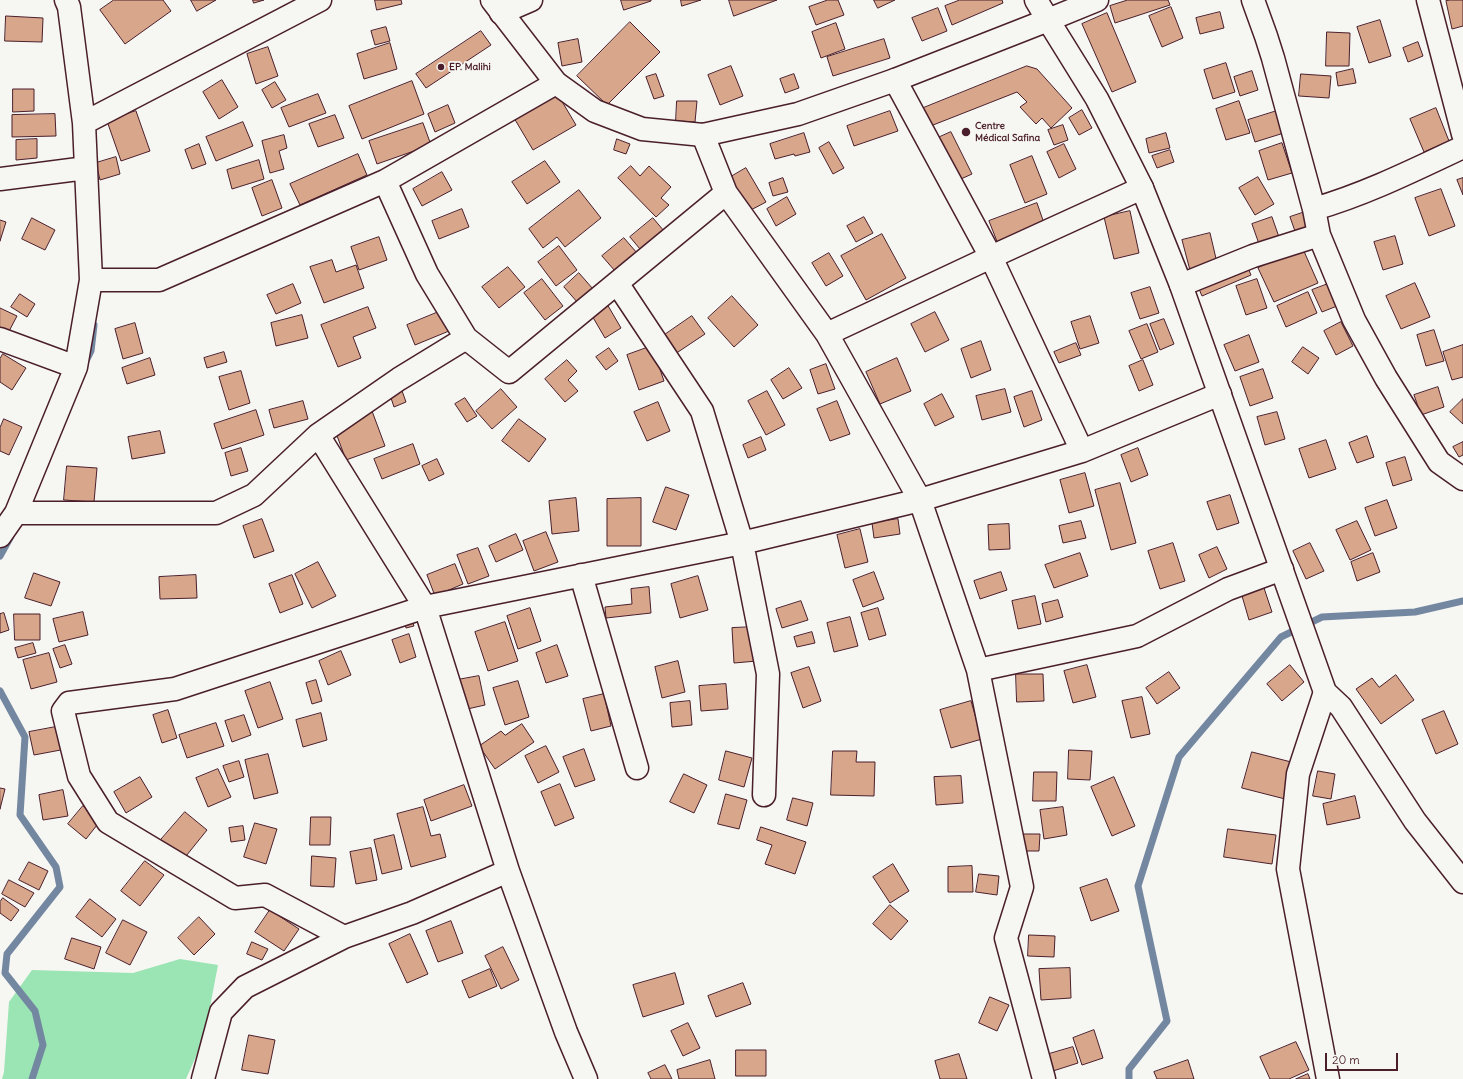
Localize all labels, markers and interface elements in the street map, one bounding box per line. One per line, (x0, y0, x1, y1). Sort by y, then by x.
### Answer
place label: EP. Malihi (449, 61, 491, 73)
marker: EP. Malihi (436, 62, 446, 72)
place label: Centre Médical Safina (975, 120, 1040, 144)
marker: Centre Médical Safina (960, 126, 972, 138)
scale bar (1327, 1045, 1400, 1071)
text: 20 m (1332, 1052, 1360, 1067)

